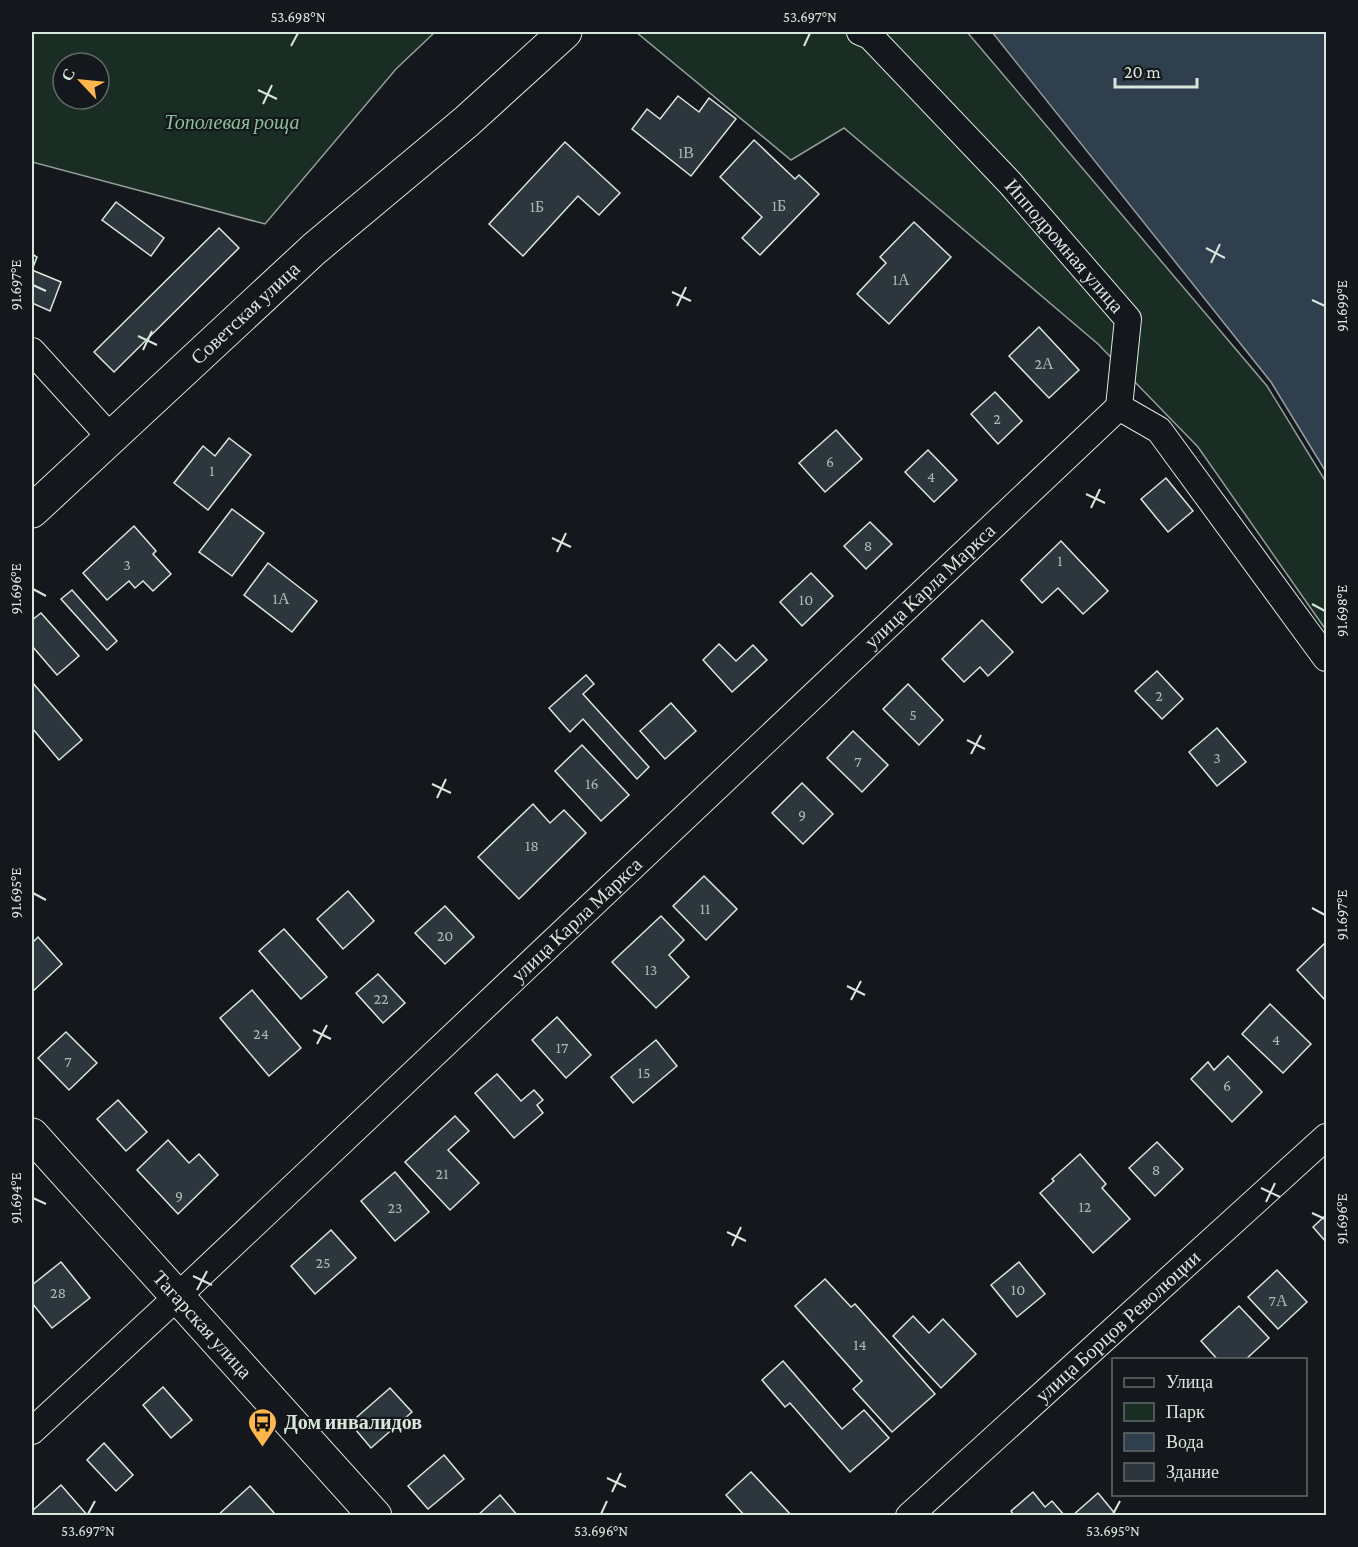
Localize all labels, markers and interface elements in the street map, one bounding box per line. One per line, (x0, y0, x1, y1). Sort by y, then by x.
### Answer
text: 53.698°N (270, 9, 326, 25)
text: 53.697°N (783, 9, 837, 25)
north arrow (51, 51, 111, 111)
scale bar (1115, 51, 1198, 89)
text: 20 m (1124, 62, 1161, 82)
text: С (58, 66, 78, 84)
park label: Тополевая роща (164, 111, 300, 134)
house number: 1В (678, 144, 694, 161)
street label: Ипподромная улица (1001, 175, 1129, 317)
house number: 1Б (772, 197, 786, 214)
house number: 1Б (530, 198, 544, 215)
street label: Советская улица (186, 257, 304, 369)
text: 91.697°E (8, 260, 24, 310)
house number: 1А (893, 271, 910, 288)
text: 91.699°E (1334, 280, 1350, 332)
house number: 2А (1034, 355, 1054, 372)
house number: 2 (993, 410, 1001, 427)
house number: 6 (826, 453, 834, 470)
house number: 1 (209, 462, 215, 479)
house number: 4 (927, 468, 935, 485)
street label: улица Карла Маркса (860, 519, 1000, 653)
house number: 8 (864, 537, 872, 554)
house number: 1 (1057, 552, 1063, 569)
house number: 3 (123, 556, 131, 573)
text: 91.696°E (8, 563, 24, 615)
text: 91.698°E (1334, 585, 1350, 637)
house number: 1А (273, 590, 290, 607)
house number: 10 (799, 591, 813, 608)
house number: 2 (1155, 687, 1163, 704)
house number: 5 (909, 706, 917, 723)
house number: 3 (1213, 749, 1221, 766)
house number: 7 (854, 753, 862, 770)
house number: 16 (585, 775, 599, 792)
house number: 9 (798, 806, 806, 823)
house number: 18 (525, 837, 539, 854)
street label: улица Карла Маркса (507, 853, 646, 987)
text: 91.695°E (8, 868, 24, 918)
text: 91.697°E (1334, 890, 1350, 940)
house number: 11 (700, 900, 710, 917)
house number: 20 (437, 927, 453, 944)
house number: 13 (645, 961, 657, 978)
house number: 22 (373, 990, 389, 1007)
house number: 24 (253, 1025, 269, 1042)
house number: 4 (1272, 1031, 1280, 1048)
house number: 17 (556, 1039, 569, 1056)
house number: 7 (64, 1053, 72, 1070)
house number: 15 (638, 1064, 650, 1081)
house number: 6 (1223, 1077, 1231, 1094)
house number: 8 (1152, 1161, 1160, 1178)
house number: 21 (436, 1165, 448, 1182)
text: 91.694°E (8, 1172, 24, 1224)
house number: 9 (175, 1187, 183, 1204)
text: 91.696°E (1334, 1193, 1350, 1245)
house number: 12 (1079, 1198, 1092, 1215)
house number: 23 (387, 1199, 403, 1216)
street label: улица Борцов Революции (1031, 1246, 1205, 1407)
house number: 25 (315, 1254, 331, 1271)
street label: Тагарская улица (149, 1266, 257, 1383)
house number: 10 (1011, 1281, 1025, 1298)
house number: 28 (50, 1284, 66, 1301)
house number: 7А (1269, 1292, 1288, 1309)
house number: 14 (853, 1336, 867, 1353)
legend (1112, 1358, 1307, 1496)
text: Улица (1166, 1372, 1213, 1392)
text: Парк (1166, 1402, 1205, 1422)
bus stop icon: Дом инвалидов (247, 1406, 279, 1448)
place label: Дом инвалидов (284, 1411, 422, 1434)
text: Вода (1166, 1432, 1204, 1452)
text: Здание (1166, 1462, 1219, 1482)
text: 53.697°N (61, 1523, 115, 1539)
text: 53.696°N (574, 1523, 628, 1539)
text: 53.695°N (1086, 1523, 1140, 1539)

